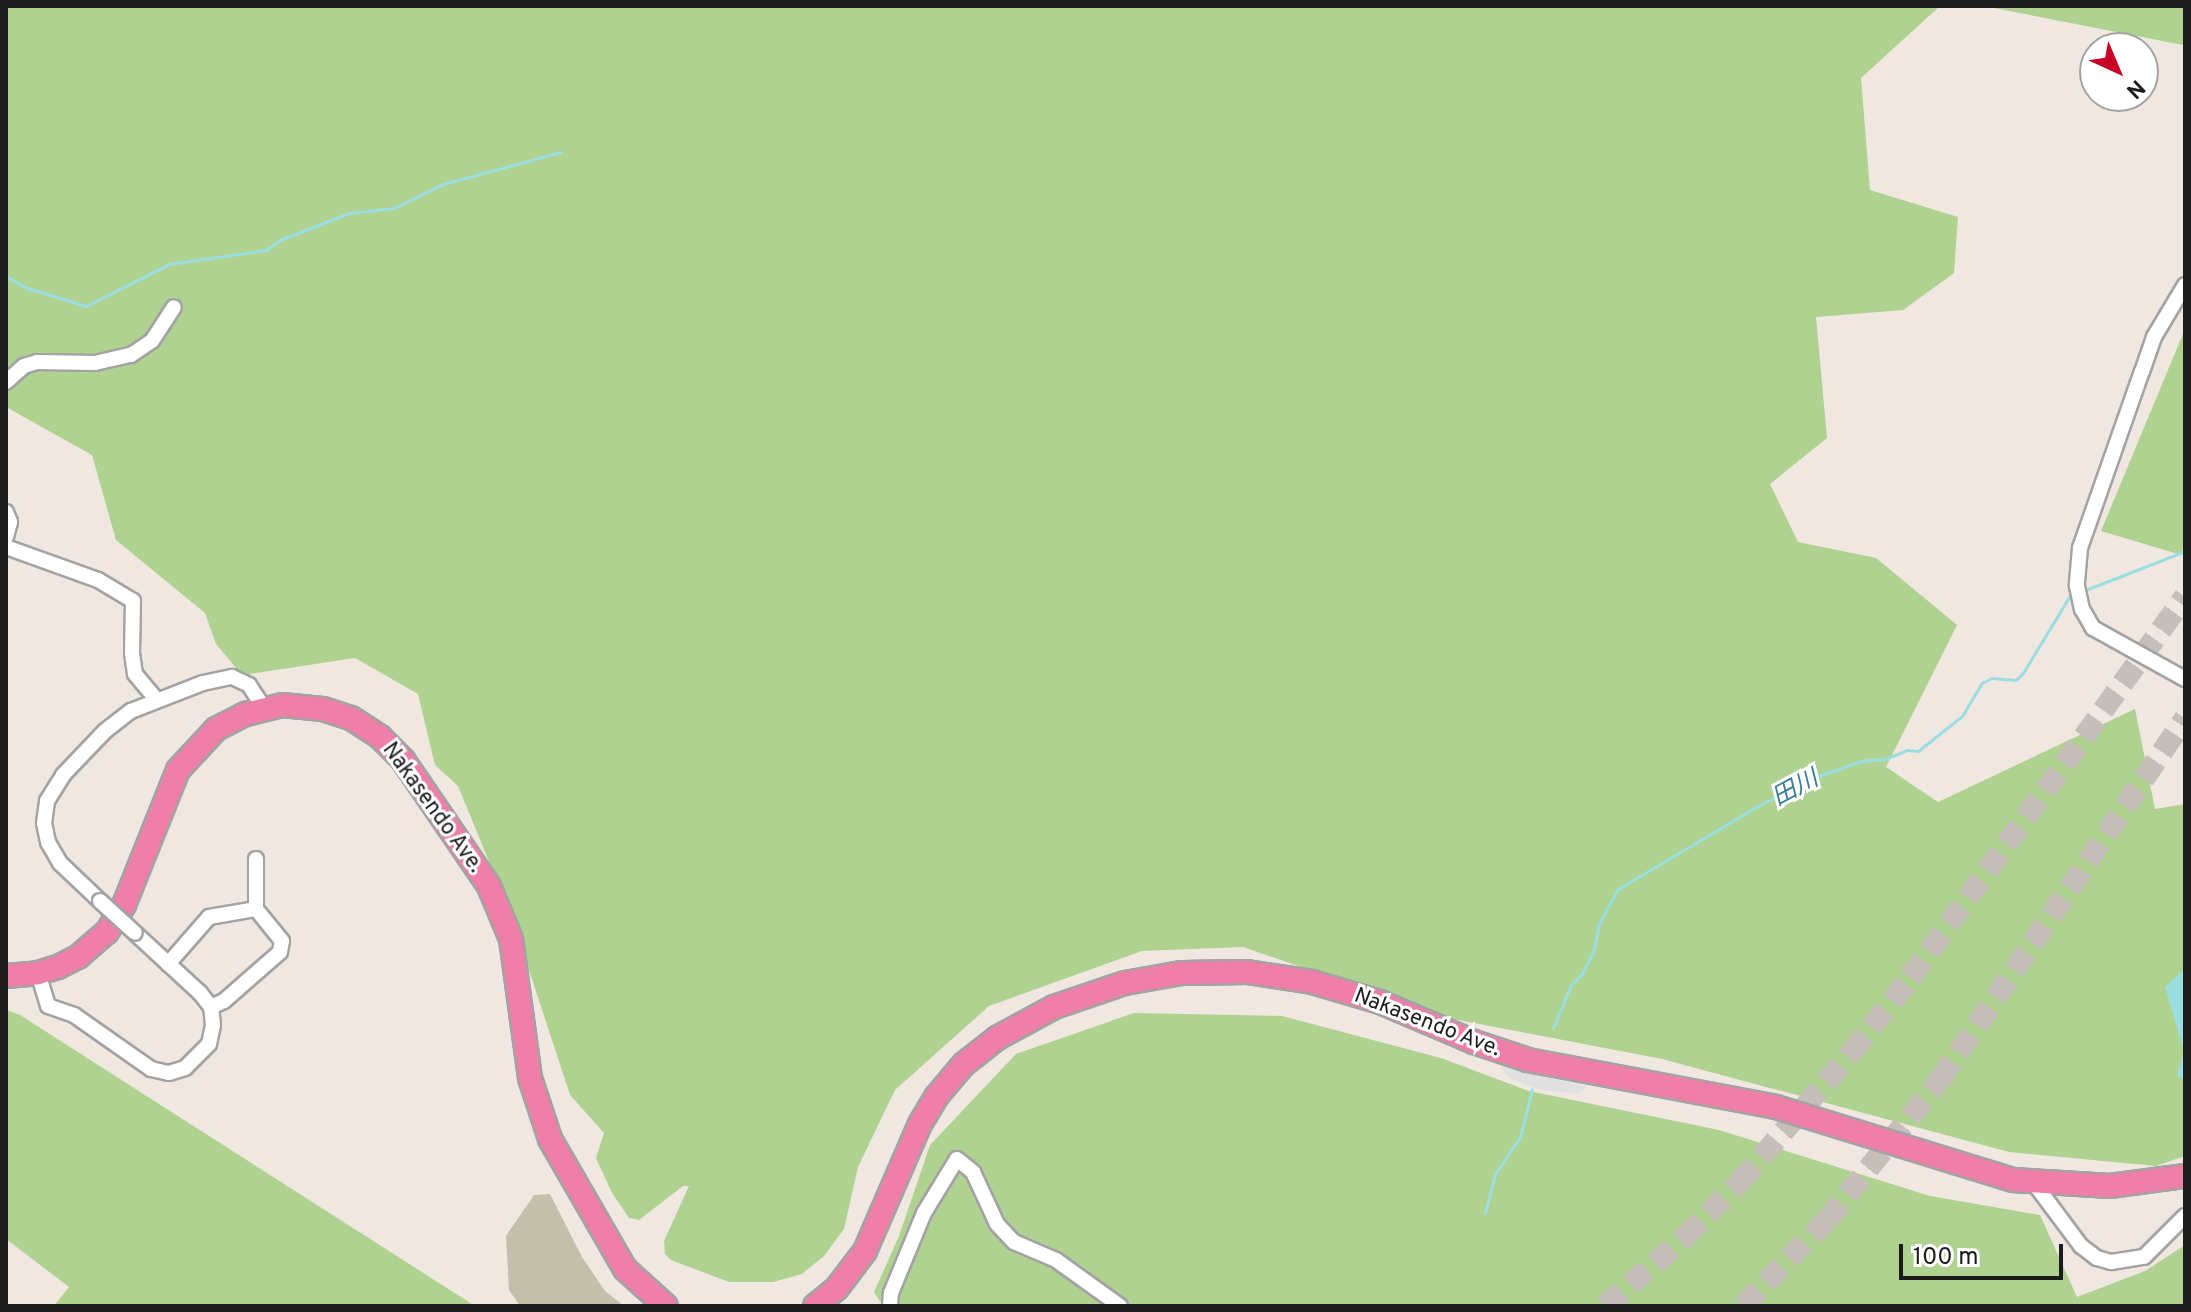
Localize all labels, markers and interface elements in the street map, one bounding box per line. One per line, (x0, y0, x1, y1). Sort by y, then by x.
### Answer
north arrow (2079, 32, 2159, 112)
text: N (2120, 73, 2150, 103)
street label: Nakasendo Ave. (376, 737, 488, 879)
water label: 田川 (1768, 766, 1824, 814)
street label: Nakasendo Ave. (1350, 983, 1504, 1063)
scale bar (1903, 1228, 2067, 1278)
text: 100 m (1913, 1243, 1979, 1273)

